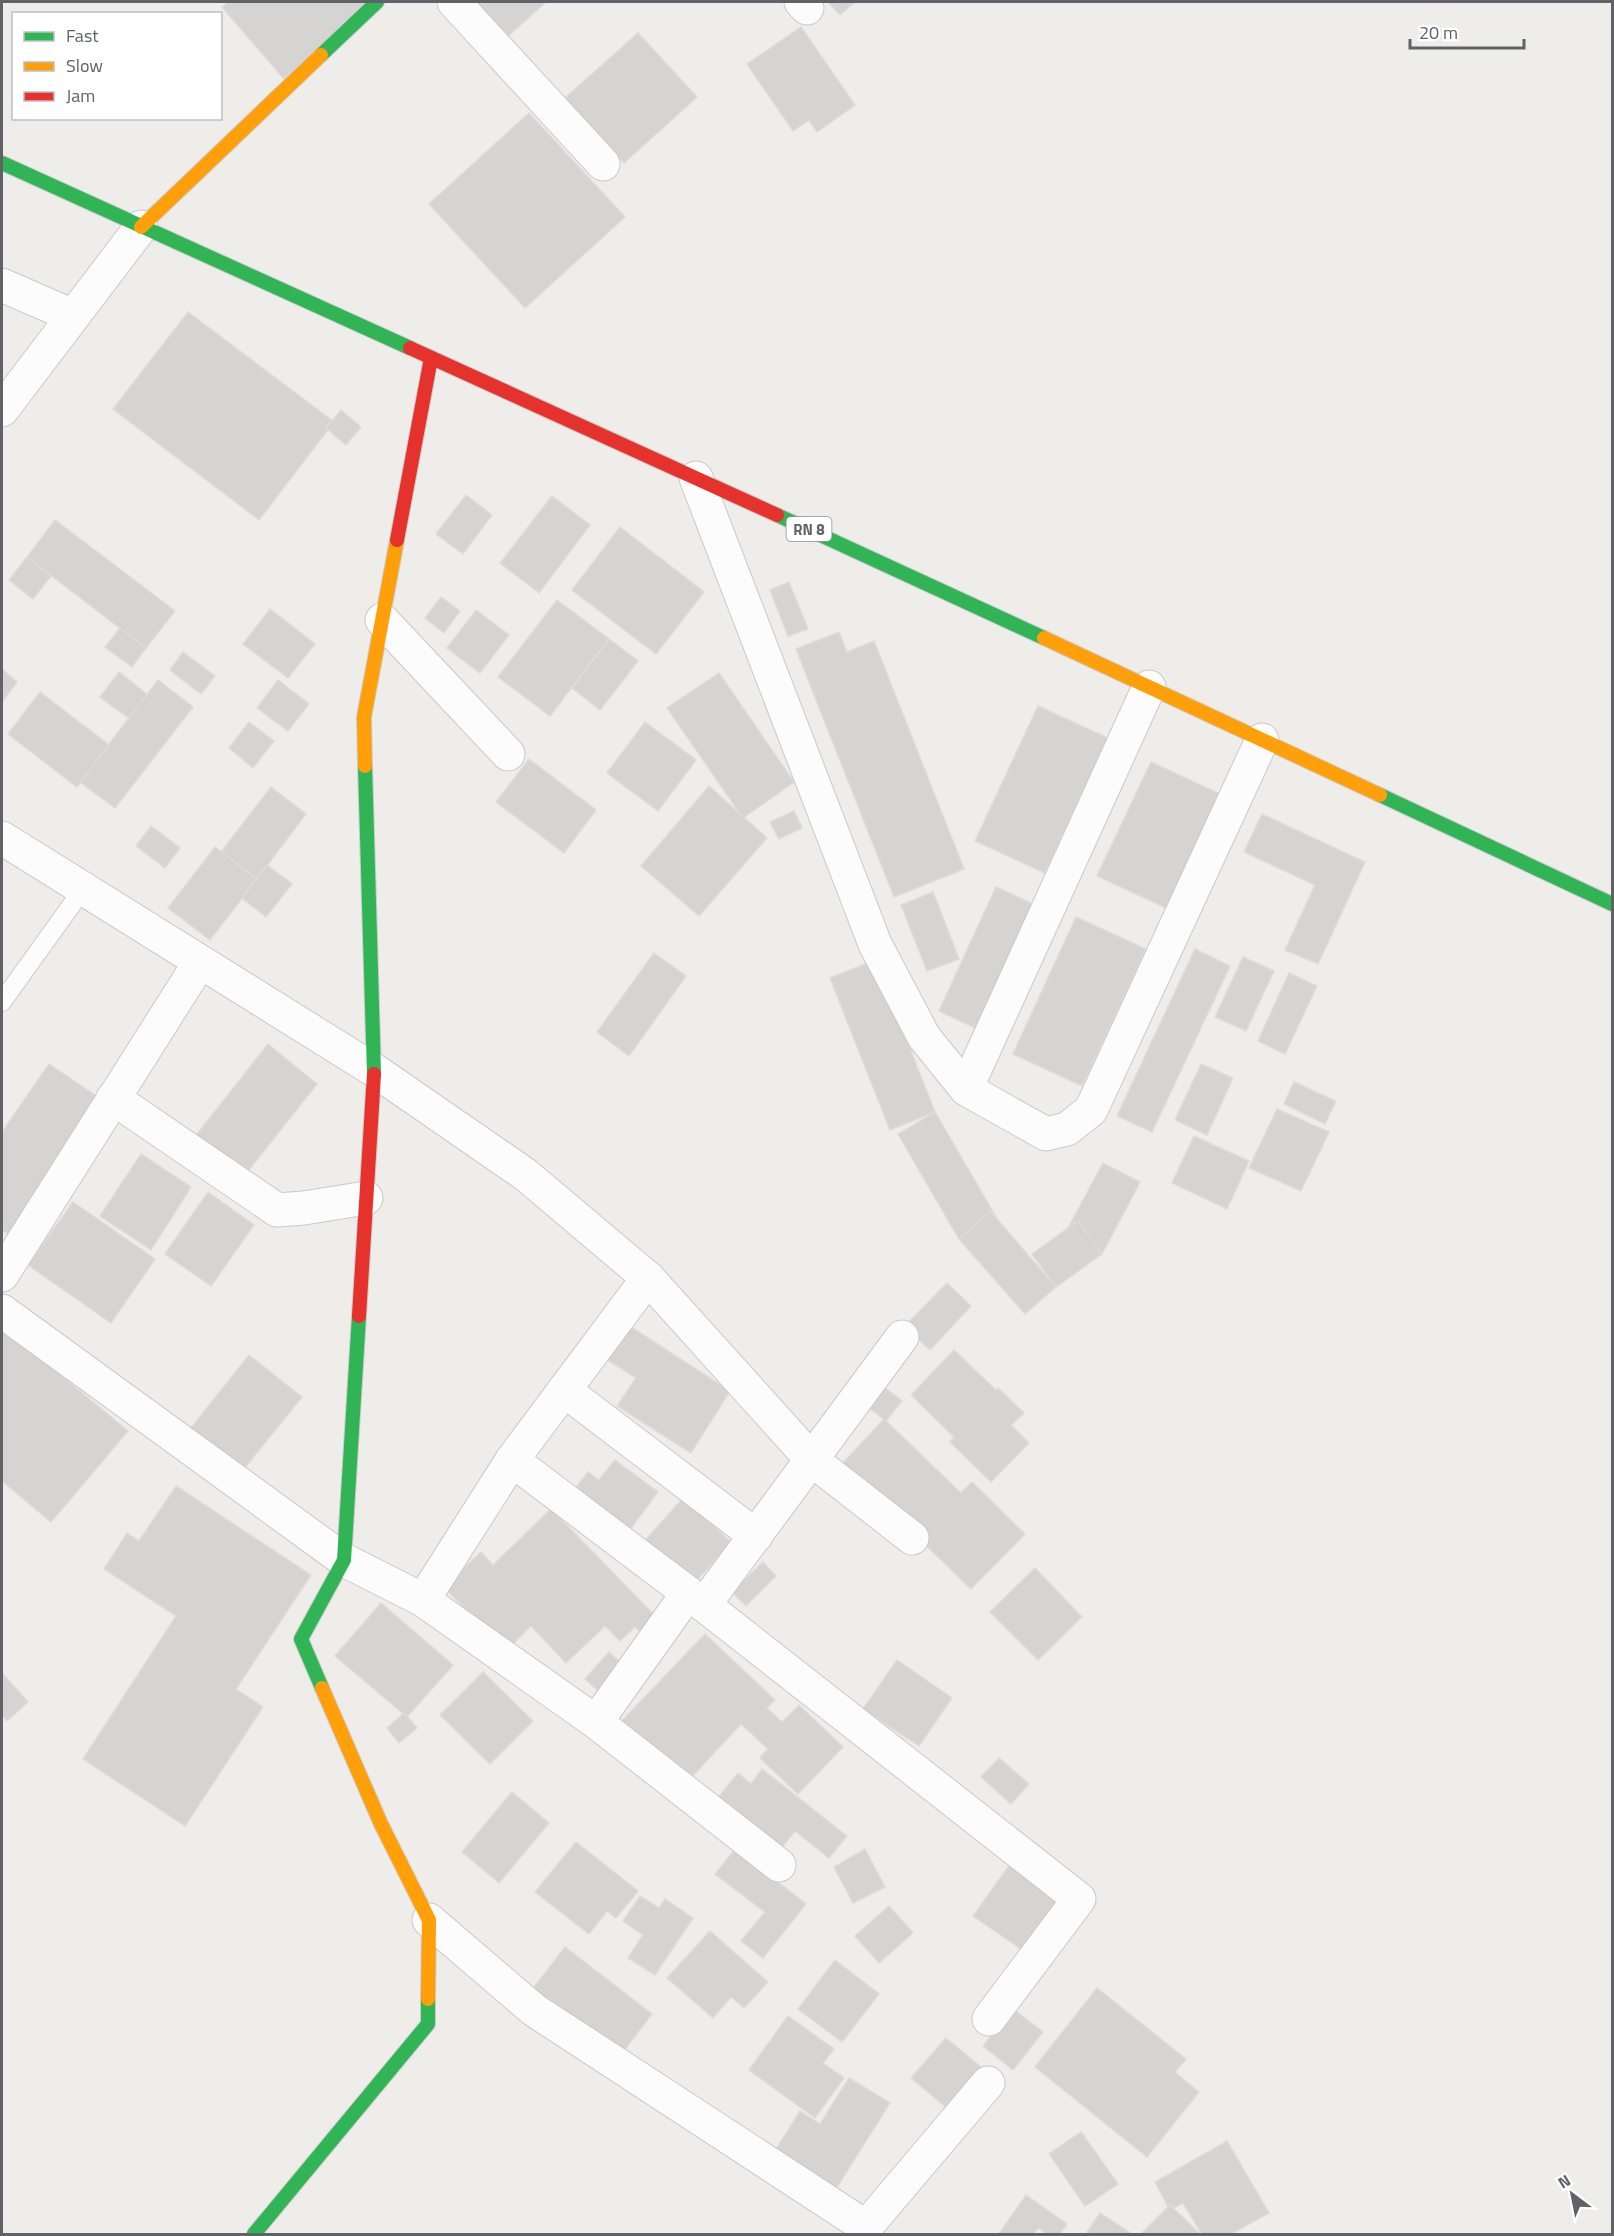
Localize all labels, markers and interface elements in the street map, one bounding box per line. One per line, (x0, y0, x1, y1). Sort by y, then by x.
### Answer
legend (12, 12, 222, 120)
scale bar (1410, 12, 1524, 50)
text: 20 m (1419, 19, 1458, 46)
text: Fast (66, 22, 99, 49)
text: Slow (66, 52, 103, 79)
text: Jam (66, 82, 95, 109)
road number: RN 8 (786, 517, 832, 541)
north arrow (1542, 2164, 1602, 2224)
text: N (1553, 2168, 1575, 2194)

